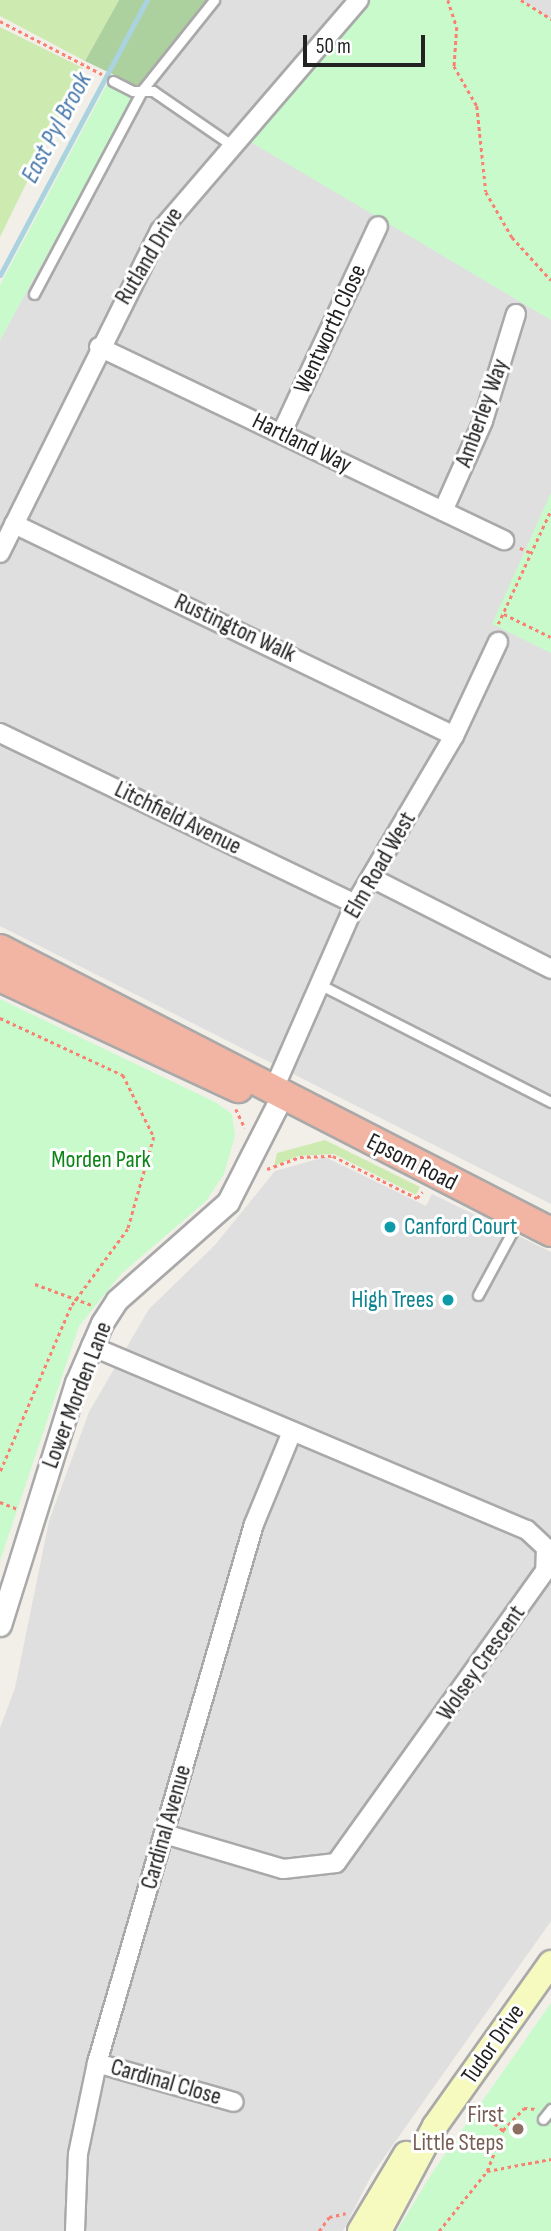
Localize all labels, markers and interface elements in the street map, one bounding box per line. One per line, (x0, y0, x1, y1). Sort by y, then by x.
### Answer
scale bar (306, 21, 428, 65)
text: 50 m (316, 34, 351, 59)
water label: East Pyl Brook (15, 67, 99, 189)
street label: Rutland Drive (109, 202, 189, 310)
street label: Wentworth Close (288, 260, 372, 398)
street label: Amberley Way (449, 355, 515, 471)
street label: Hartland Way (248, 407, 356, 479)
street label: Rustington Walk (170, 587, 300, 669)
street label: Litchfield Avenue (110, 775, 246, 861)
street label: Elm Road West (338, 807, 422, 923)
street label: Epsom Road (362, 1127, 462, 1197)
park label: Morden Park (51, 1146, 151, 1174)
place label: Canford Court (404, 1213, 517, 1241)
marker: Canford Court (382, 1219, 398, 1235)
place label: High Trees (351, 1286, 434, 1314)
marker: High Trees (440, 1292, 456, 1308)
street label: Lower Morden Lane (36, 1318, 118, 1472)
street label: Wolsey Crescent (431, 1600, 531, 1726)
street label: Cardinal Avenue (135, 1762, 197, 1892)
street label: Tudor Drive (455, 1999, 531, 2089)
street label: Cardinal Close (107, 2053, 225, 2111)
place label: First Little Steps (413, 2101, 504, 2157)
marker: First Little Steps (510, 2121, 526, 2137)

